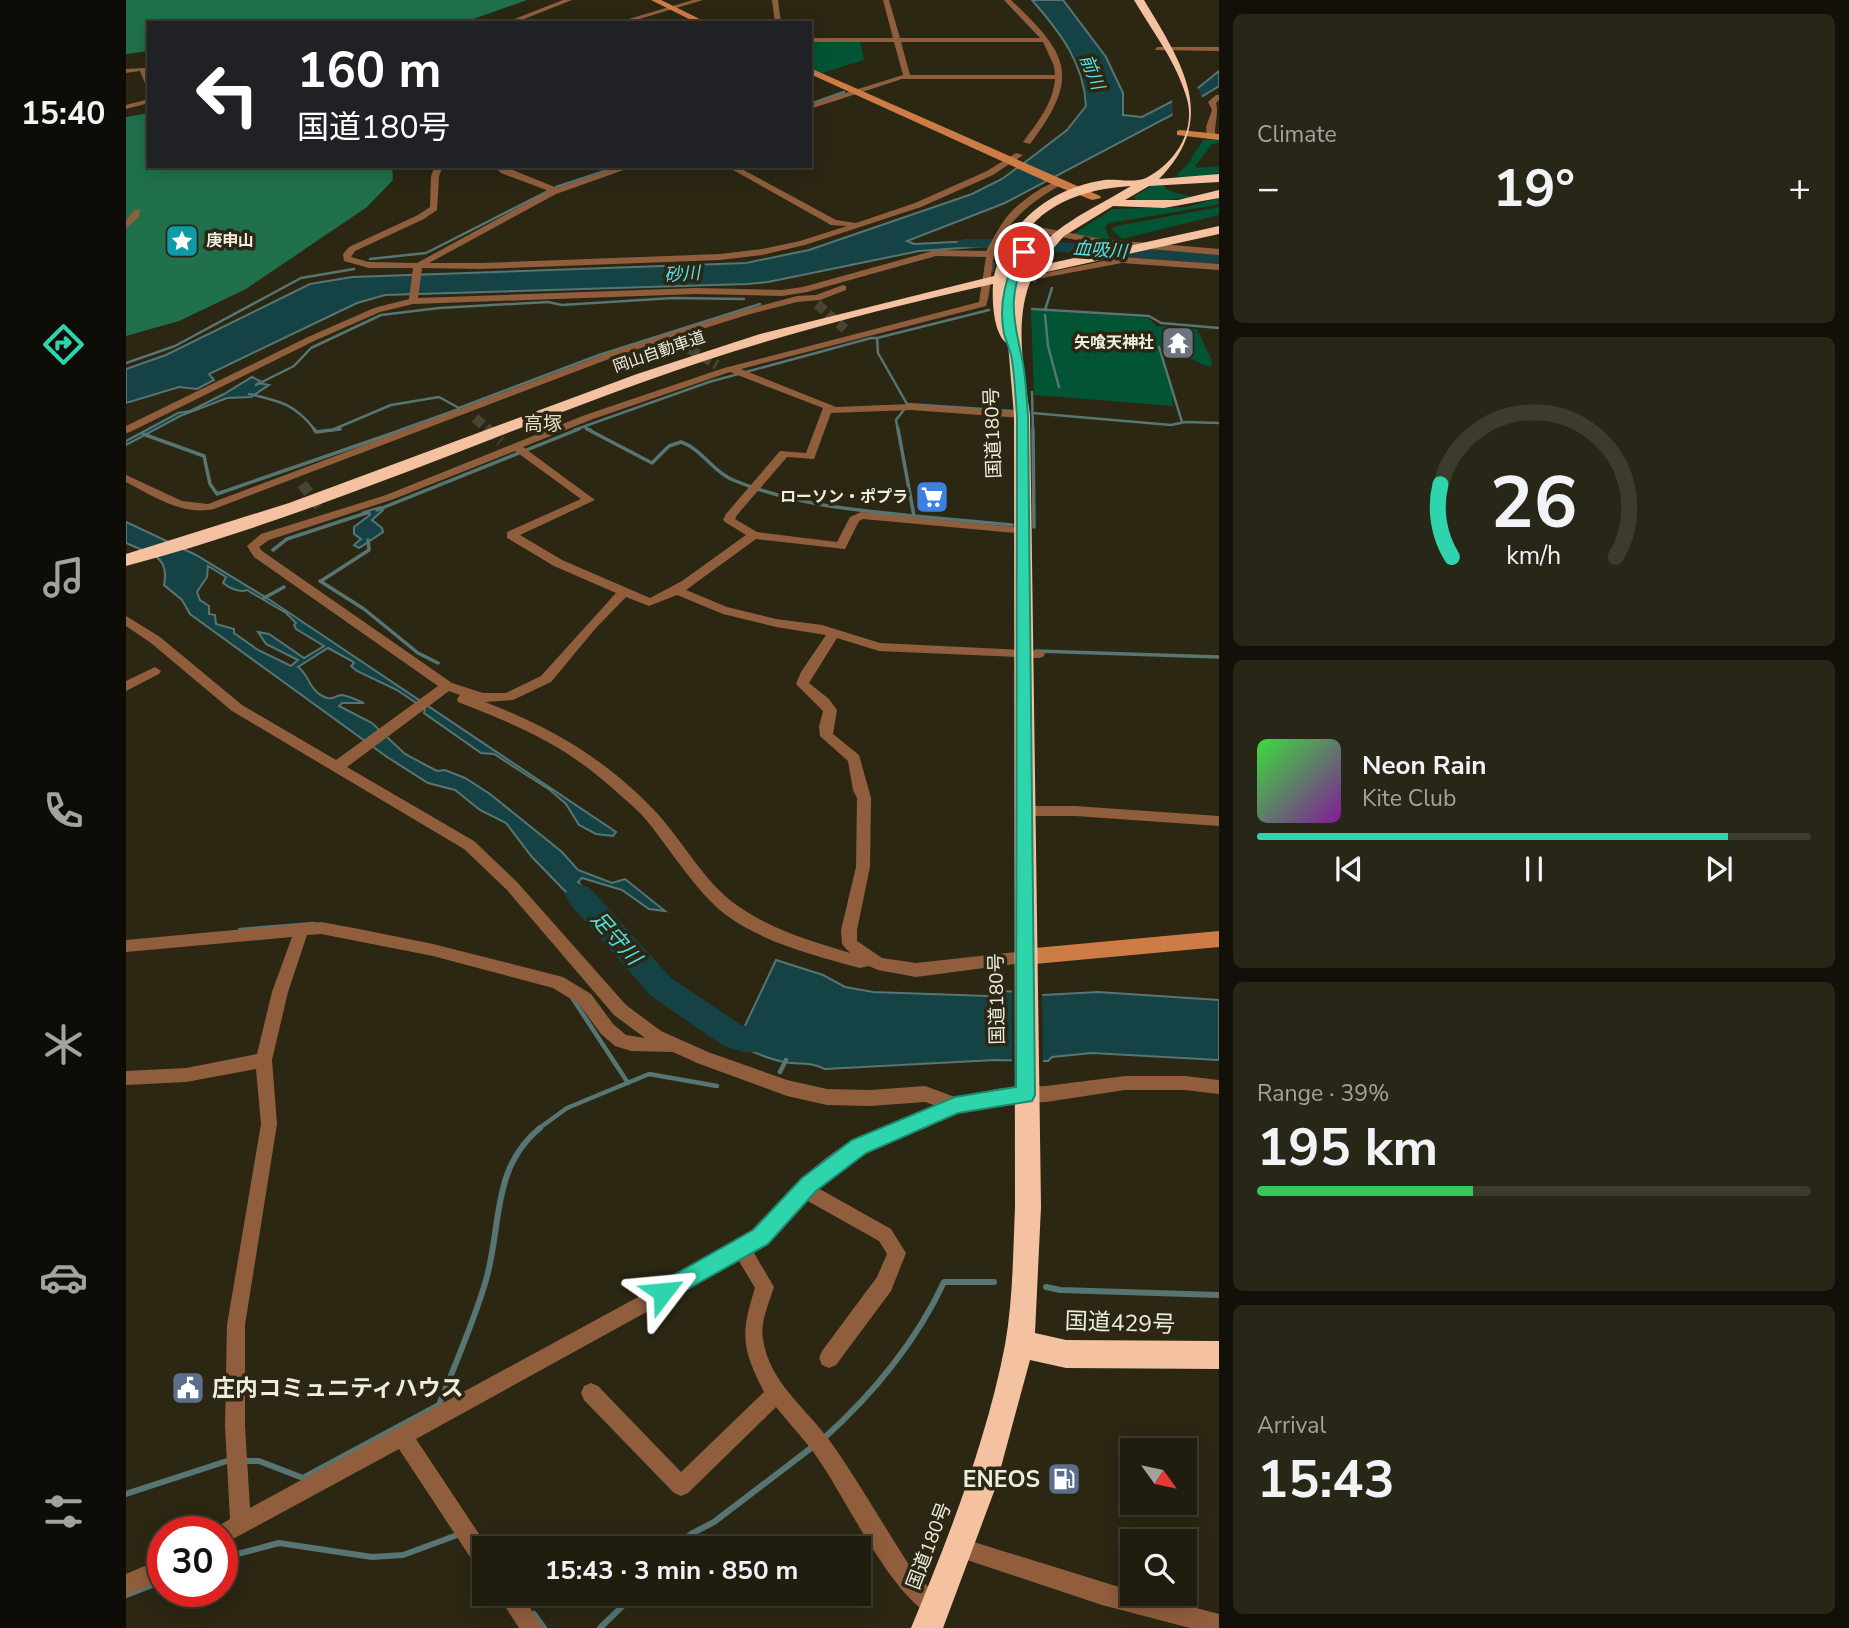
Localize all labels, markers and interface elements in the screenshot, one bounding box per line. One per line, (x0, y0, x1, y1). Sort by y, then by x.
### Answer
text: 160 m (297, 37, 441, 104)
icon: left (182, 49, 273, 140)
water label: 前川 (1074, 51, 1111, 95)
text: 15:40 (21, 92, 105, 135)
text: 国道180号 (297, 106, 451, 149)
text: Climate (1257, 119, 1337, 150)
text: 19° (1493, 153, 1575, 224)
text: − (1257, 163, 1280, 214)
text: + (1788, 163, 1811, 214)
place icon: 庚申山 (163, 222, 201, 260)
pin (994, 222, 1054, 282)
place label: 庚申山 (206, 230, 254, 252)
icon: arrive (1005, 233, 1043, 271)
water label: 血吸川 (1072, 236, 1130, 264)
water label: 砂川 (663, 261, 703, 287)
icon: directions (39, 320, 88, 369)
temple icon: 矢喰天神社 (1159, 324, 1197, 362)
street label: 岡山自動車道 (610, 326, 708, 378)
place label: 矢喰天神社 (1074, 332, 1154, 354)
street label: 国道180号 (978, 387, 1008, 479)
district label: 高塚 (524, 411, 562, 437)
text: 26 (1490, 454, 1578, 554)
supermarket icon: ローソン・ポプラ (913, 478, 951, 516)
place label: ローソン・ポプラ (780, 486, 908, 508)
text: km/h (1506, 539, 1562, 573)
icon: music (39, 553, 88, 602)
text: Neon Rain (1362, 748, 1487, 783)
text: Kite Club (1362, 783, 1456, 814)
icon: phone (39, 786, 88, 835)
icon: previous (1330, 850, 1368, 888)
icon: pause (1515, 850, 1553, 888)
icon: next (1700, 850, 1738, 888)
water label: 足守川 (585, 905, 649, 972)
street label: 国道180号 (983, 953, 1011, 1045)
icon: climate (39, 1020, 88, 1069)
text: Range · 39% (1257, 1078, 1389, 1109)
text: 195 km (1257, 1112, 1438, 1183)
icon: car (39, 1253, 88, 1302)
position arrow (626, 1255, 700, 1329)
street label: 国道429号 (1064, 1306, 1176, 1340)
public building icon: 庄内コミュニティハウス (169, 1369, 207, 1407)
place label: 庄内コミュニティハウス (212, 1373, 464, 1404)
text: Arrival (1257, 1410, 1326, 1441)
north arrow (1120, 1438, 1197, 1516)
map controls (1120, 1438, 1197, 1606)
text: 15:43 (1257, 1444, 1395, 1515)
fuel station icon: ENEOS (1045, 1460, 1083, 1498)
place label: ENEOS (963, 1464, 1040, 1495)
icon: filters (39, 1487, 88, 1536)
street label: 国道180号 (901, 1499, 957, 1593)
speed limit sign: 30 (147, 1516, 238, 1607)
button: search (1120, 1529, 1197, 1606)
text: 15:43 · 3 min · 850 m (545, 1553, 798, 1588)

